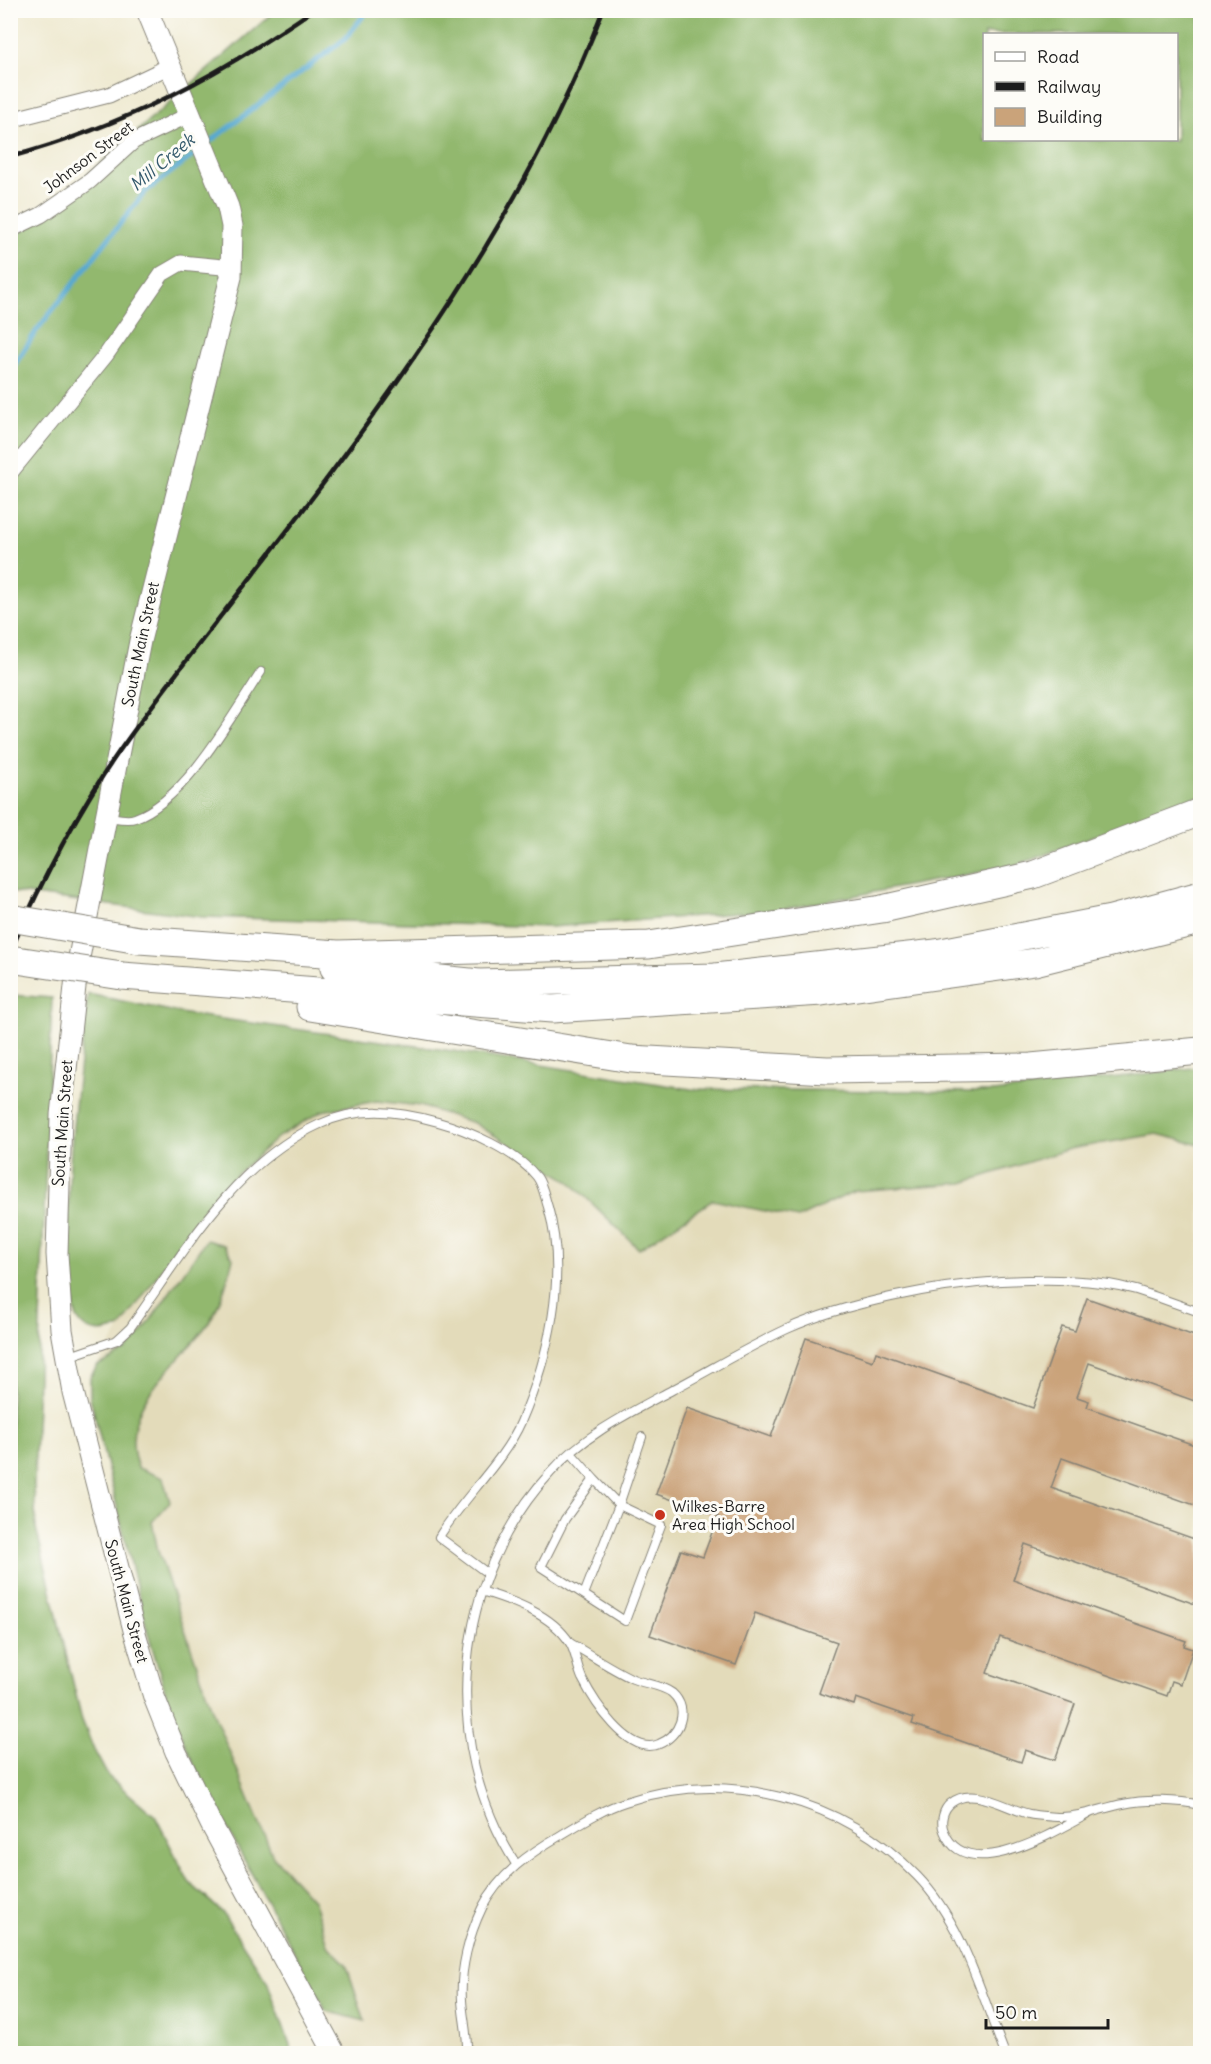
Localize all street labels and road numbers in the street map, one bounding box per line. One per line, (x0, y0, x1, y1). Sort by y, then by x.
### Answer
street label: Johnson Street (39, 116, 137, 197)
street label: South Main Street (117, 579, 163, 708)
street label: South Main Street (48, 1058, 76, 1187)
street label: South Main Street (101, 1537, 153, 1666)

